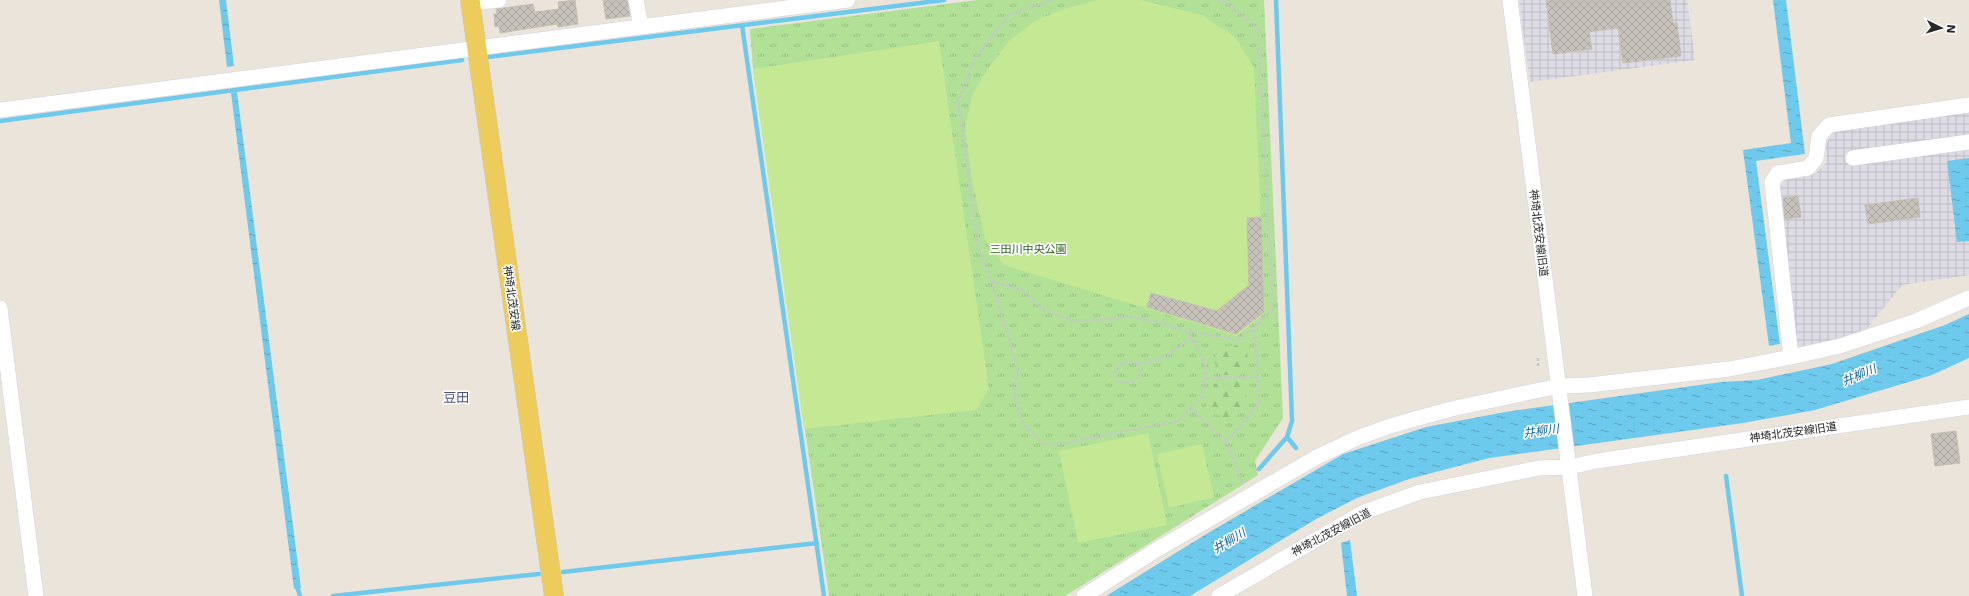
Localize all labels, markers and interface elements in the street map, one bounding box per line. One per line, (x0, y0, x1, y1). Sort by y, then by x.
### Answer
north arrow (1921, 8, 1961, 48)
text: N (1944, 24, 1957, 34)
street label: 神埼北茂安線旧道 (1527, 189, 1550, 278)
park label: 三田川中央公園 (990, 243, 1067, 256)
street label: 神埼北茂安線 (500, 264, 523, 332)
water label: 井柳川 (1840, 361, 1880, 388)
district label: 豆田 (443, 390, 469, 405)
street label: 神埼北茂安線旧道 (1749, 420, 1838, 445)
water label: 井柳川 (1522, 421, 1562, 440)
street label: 神埼北茂安線旧道 (1289, 506, 1373, 559)
water label: 井柳川 (1210, 525, 1250, 556)

